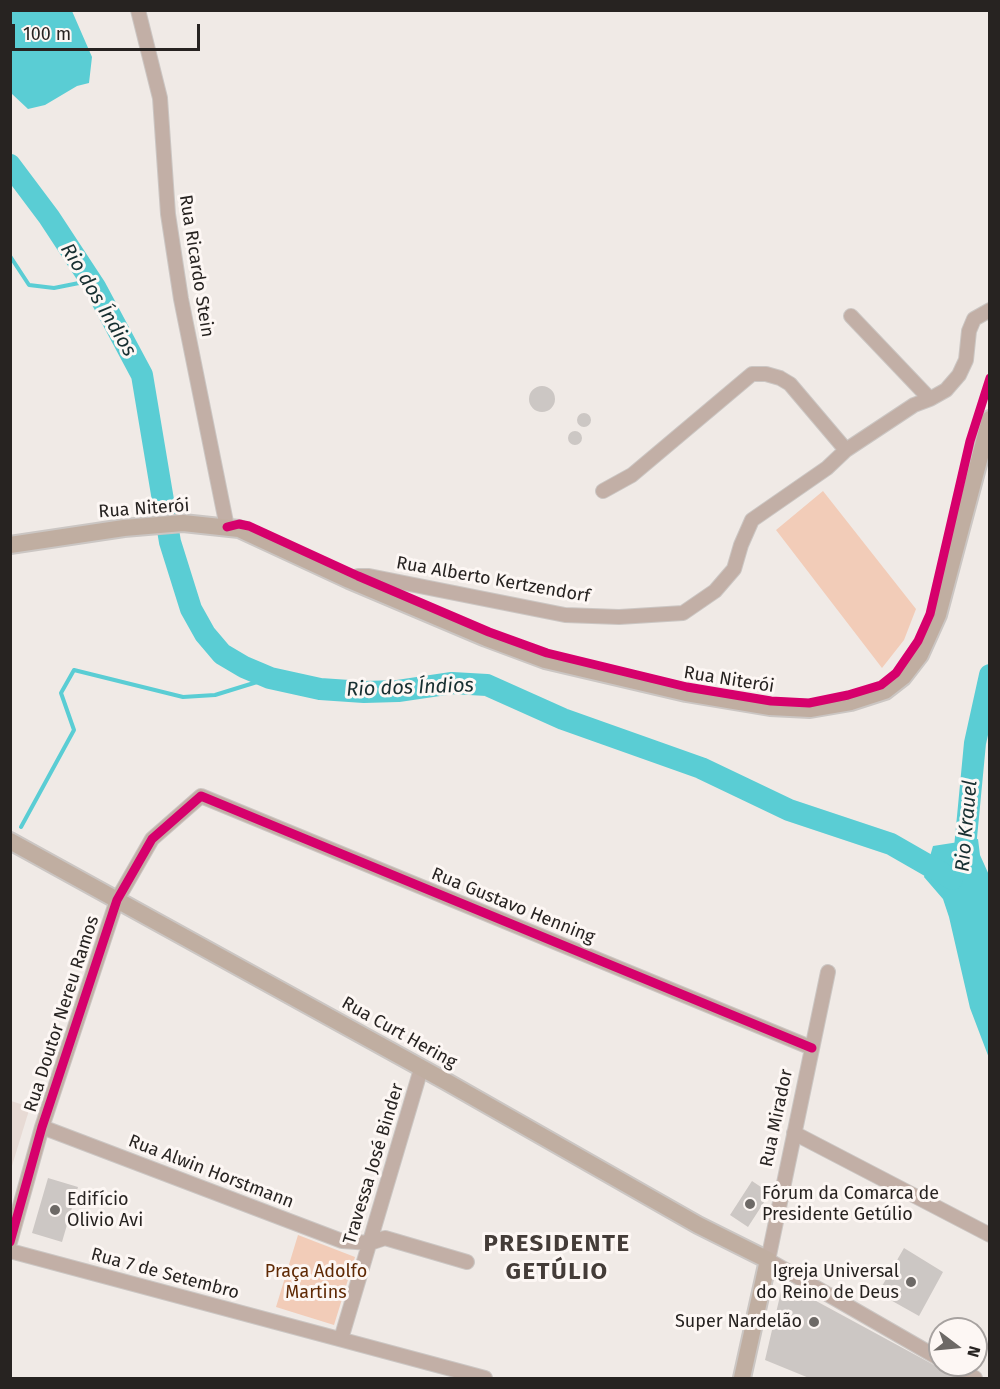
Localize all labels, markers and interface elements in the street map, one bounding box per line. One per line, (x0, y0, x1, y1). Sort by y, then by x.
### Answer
scale bar (15, 12, 202, 50)
text: 100 m (23, 23, 71, 45)
street label: Rua Ricardo Stein (174, 193, 218, 339)
water label: Rio dos Índios (55, 239, 141, 361)
street label: Rua Niterói (98, 495, 190, 523)
street label: Rua Alberto Kertzendorf (394, 552, 592, 608)
street label: Rua Niterói (682, 662, 776, 698)
water label: Rio dos Índios (346, 674, 474, 702)
water label: Rio Krauel (951, 779, 983, 873)
street label: Rua Gustavo Henning (428, 863, 598, 949)
street label: Rua Doutor Nereu Ramos (20, 913, 104, 1115)
street label: Rua Curt Hering (338, 992, 460, 1074)
street label: Rua Mirador (756, 1067, 798, 1169)
street label: Travessa José Binder (339, 1081, 409, 1247)
street label: Rua Alwin Horstmann (125, 1130, 297, 1214)
place label: Fórum da Comarca de Presidente Getúlio (762, 1183, 939, 1226)
place label: Edifício Olivio Avi (67, 1189, 143, 1232)
marker: Fórum da Comarca de Presidente Getúlio (743, 1197, 757, 1211)
marker: Edifício Olivio Avi (48, 1203, 62, 1217)
district label: PRESIDENTE GETÚLIO (483, 1230, 631, 1286)
street label: Rua 7 de Setembro (88, 1244, 242, 1304)
park label: Praça Adolfo Martins (265, 1261, 367, 1304)
place label: Igreja Universal do Reino de Deus (756, 1261, 899, 1304)
marker: Igreja Universal do Reino de Deus (904, 1275, 918, 1289)
place label: Super Nardelão (675, 1311, 802, 1333)
marker: Super Nardelão (807, 1315, 821, 1329)
north arrow (928, 1317, 988, 1377)
text: N (963, 1344, 984, 1359)

